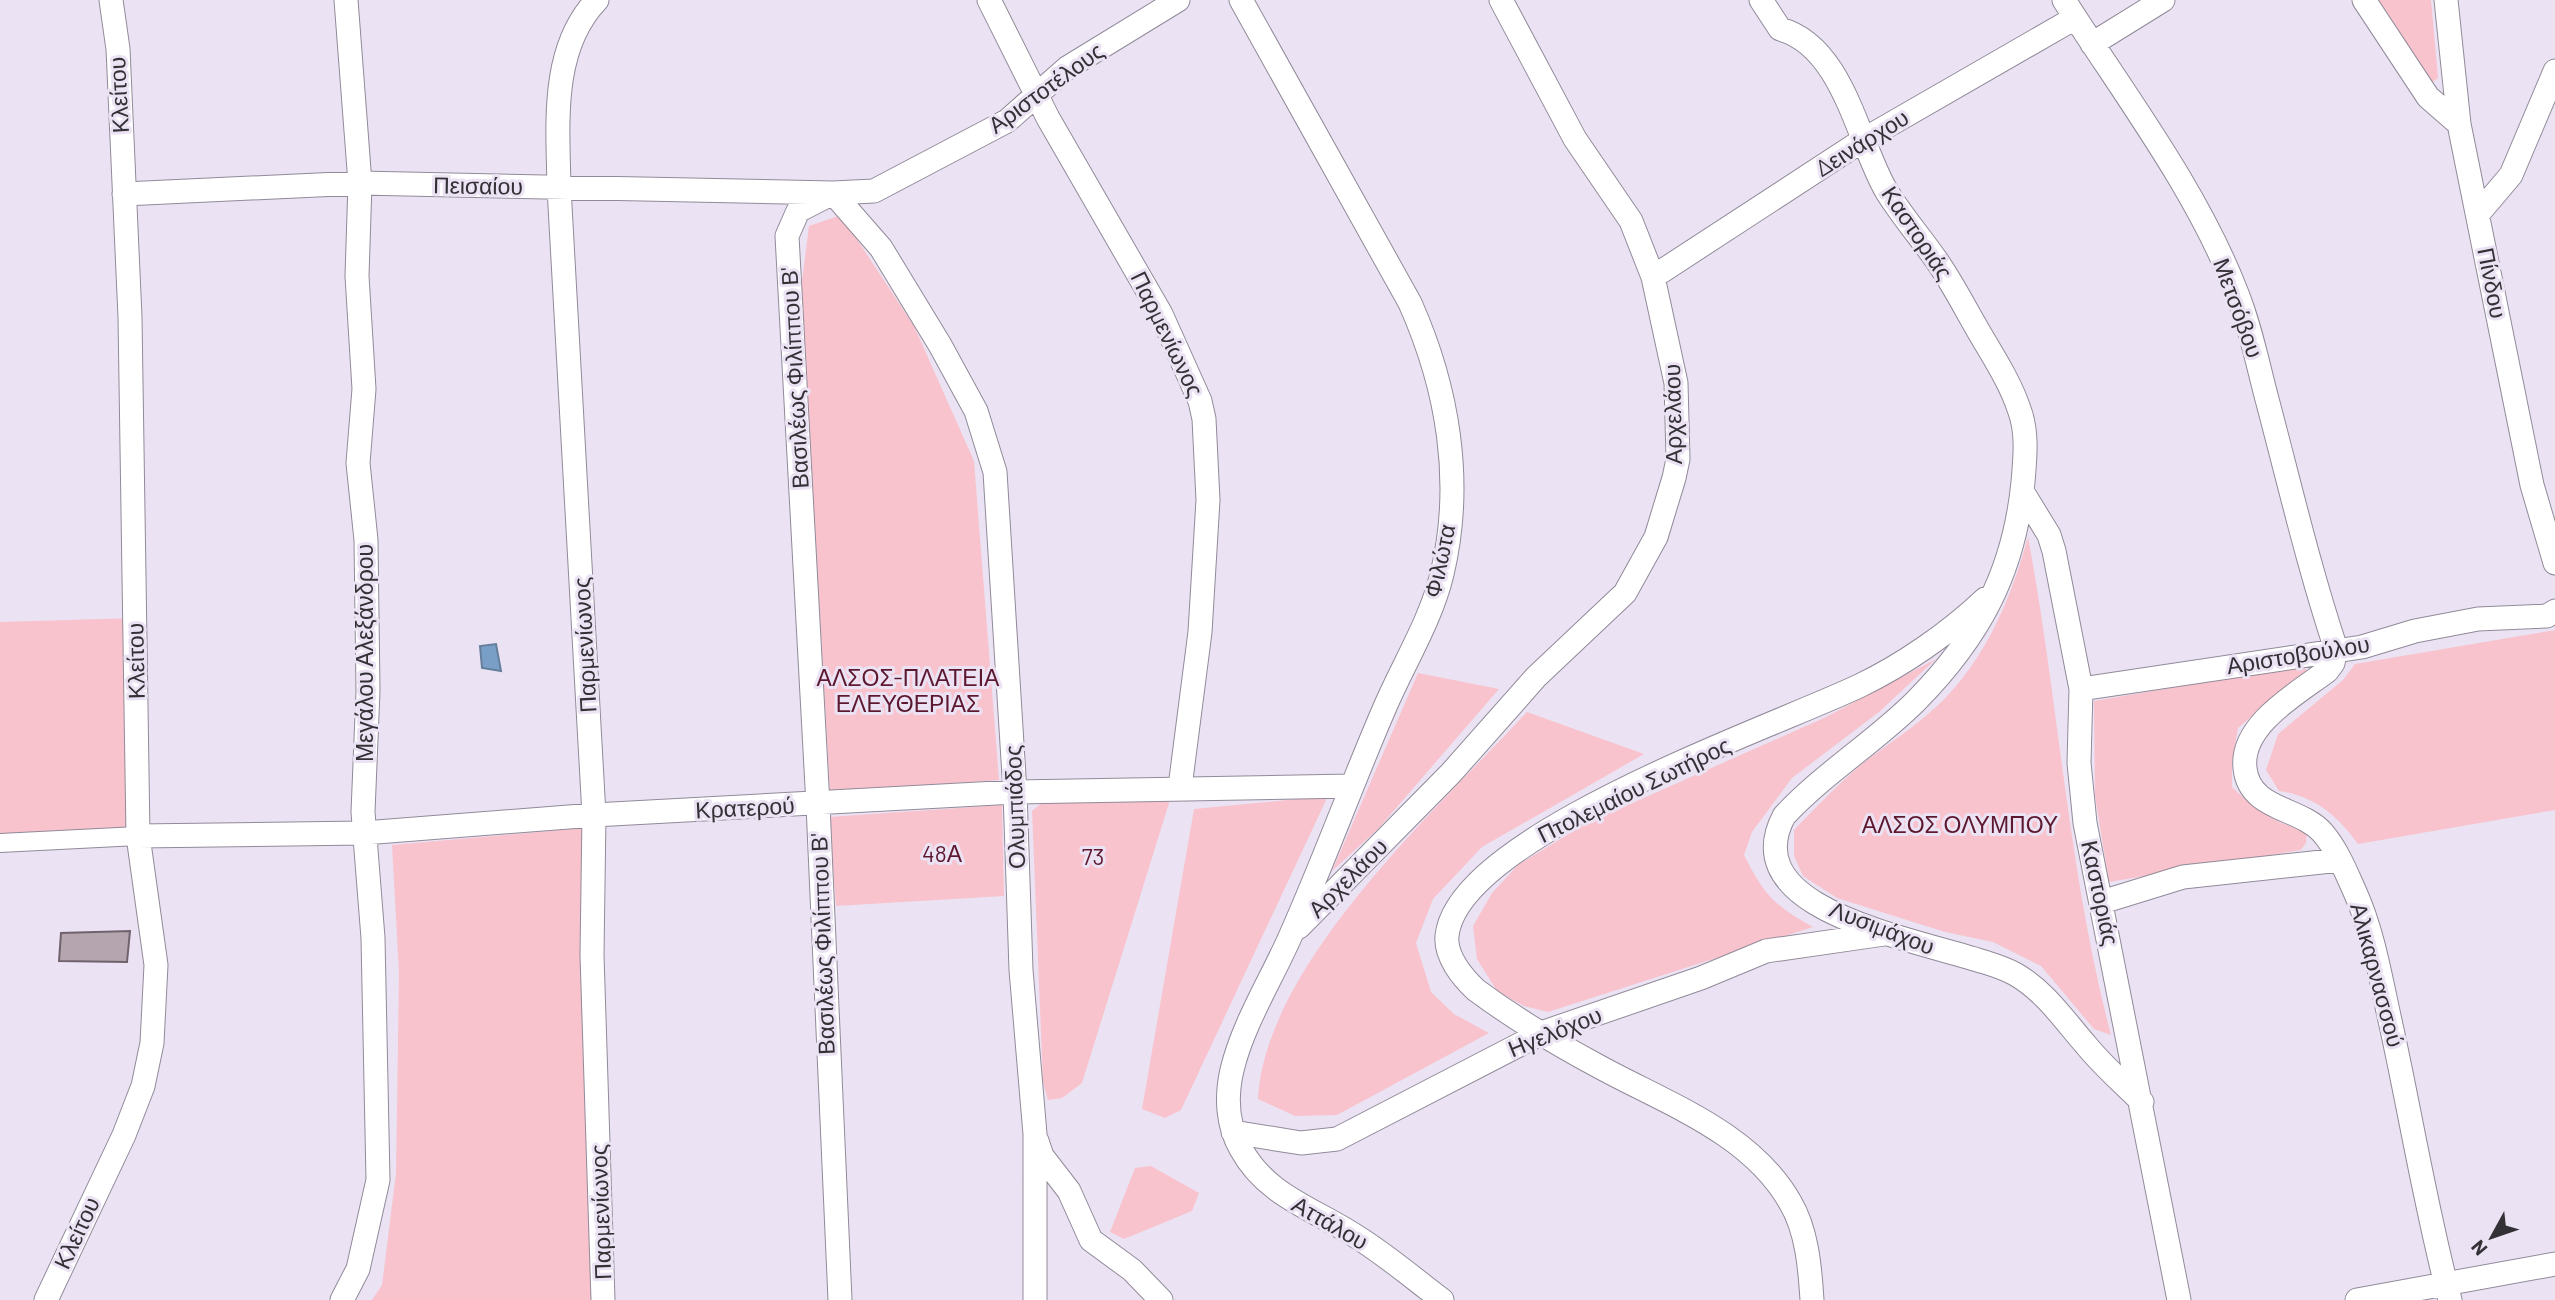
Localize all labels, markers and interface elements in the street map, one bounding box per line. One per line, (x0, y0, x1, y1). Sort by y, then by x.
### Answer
street label: Αριστοτέλους (982, 36, 1109, 138)
street label: Κλείτου (102, 56, 134, 134)
street label: Δεινάρχου (1810, 103, 1913, 182)
street label: Πεισαίου (433, 170, 523, 200)
street label: Καστοριάς (1876, 180, 1959, 284)
street label: Πίνδου (2472, 245, 2514, 321)
street label: Μετσόβου (2208, 254, 2270, 361)
street label: Παρμενίωνος (1126, 266, 1210, 401)
street label: Βασιλέως Φιλίππου Β' (774, 267, 814, 489)
street label: Αρχελάου (1657, 363, 1687, 465)
street label: Φιλώτα (1418, 522, 1460, 600)
street label: Μεγάλου Αλεξάνδρου (350, 544, 378, 762)
street label: Παρμενίωνος (566, 577, 602, 714)
street label: Κλείτου (120, 623, 150, 699)
street label: Αριστοβούλου (2224, 629, 2371, 679)
park label: ΑΛΣΟΣ-ΠΛΑΤΕΙΑ ΕΛΕΥΘΕΡΙΑΣ (817, 663, 1000, 717)
street label: Πτολεμαίου Σωτήρος (1533, 730, 1735, 848)
street label: Ολυμπιάδος (998, 745, 1030, 869)
street label: Κρατερού (695, 790, 795, 824)
park label: ΑΛΣΟΣ ΟΛΥΜΠΟΥ (1862, 810, 2058, 838)
street label: Αρχελάου (1302, 832, 1393, 923)
street label: Βασιλέως Φιλίππου Β' (804, 833, 840, 1055)
street label: Καστοριάς (2076, 838, 2126, 948)
park label: 48Α (922, 839, 963, 867)
park label: 73 (1082, 842, 1104, 870)
street label: Λυσιμάχου (1826, 894, 1939, 960)
street label: Αλικαρνασσού (2345, 900, 2411, 1050)
street label: Ηγελόχου (1504, 1000, 1606, 1063)
street label: Παρμενίωνος (584, 1144, 616, 1280)
street label: Αττάλου (1288, 1189, 1373, 1255)
street label: Κλείτου (47, 1192, 105, 1273)
north arrow (2457, 1202, 2527, 1272)
text: N (2466, 1236, 2491, 1260)

